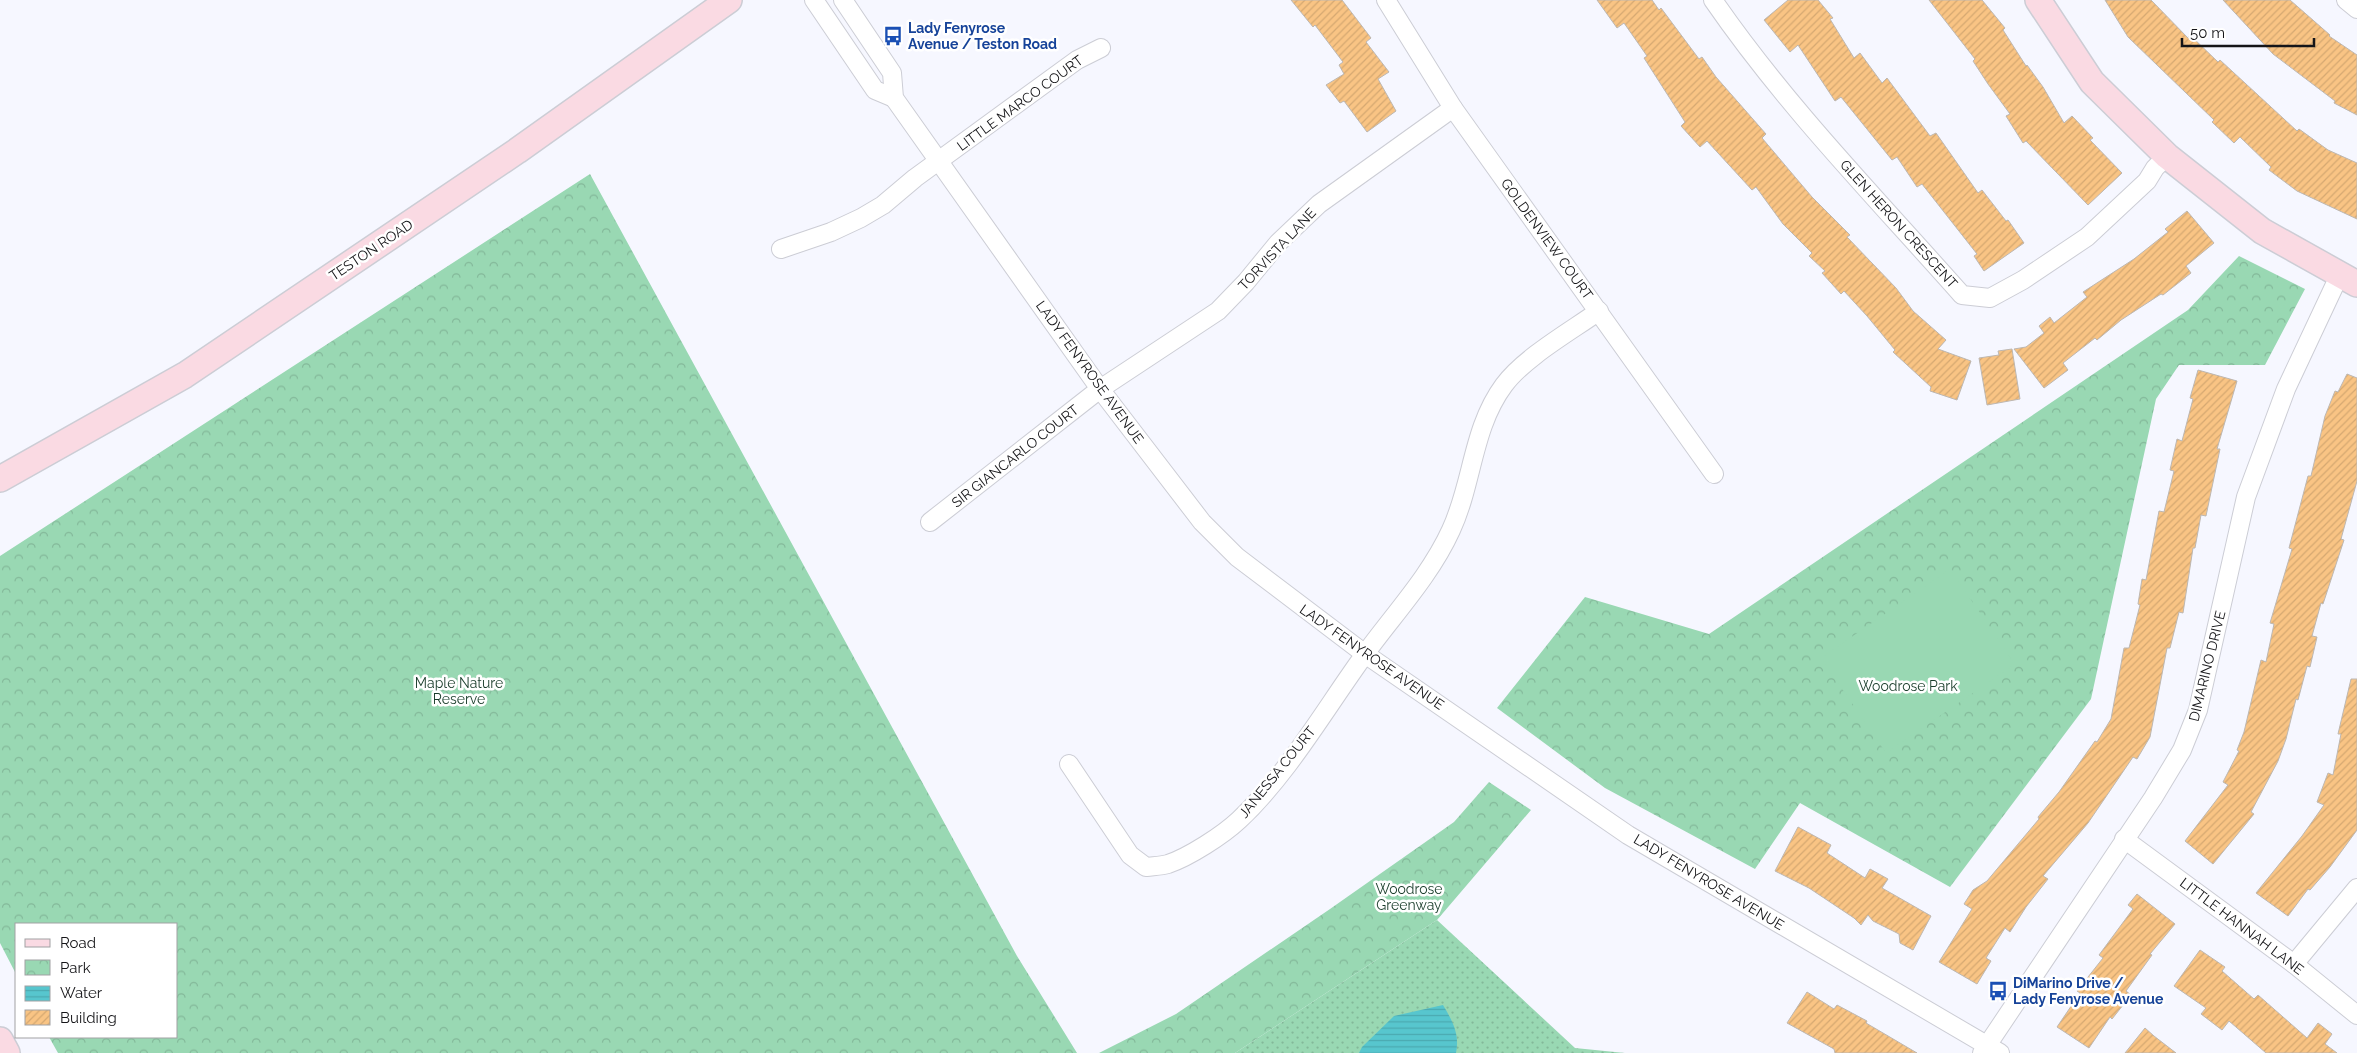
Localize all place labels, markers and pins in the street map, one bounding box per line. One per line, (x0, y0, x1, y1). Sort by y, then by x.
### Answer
place label: Lady Fenyrose Avenue / Teston Road (908, 20, 1057, 52)
bus stop icon: Lady Fenyrose Avenue / Teston Road (882, 25, 904, 47)
place label: DiMarino Drive / Lady Fenyrose Avenue (2013, 975, 2164, 1007)
bus stop icon: DiMarino Drive / Lady Fenyrose Avenue (1987, 980, 2009, 1002)

